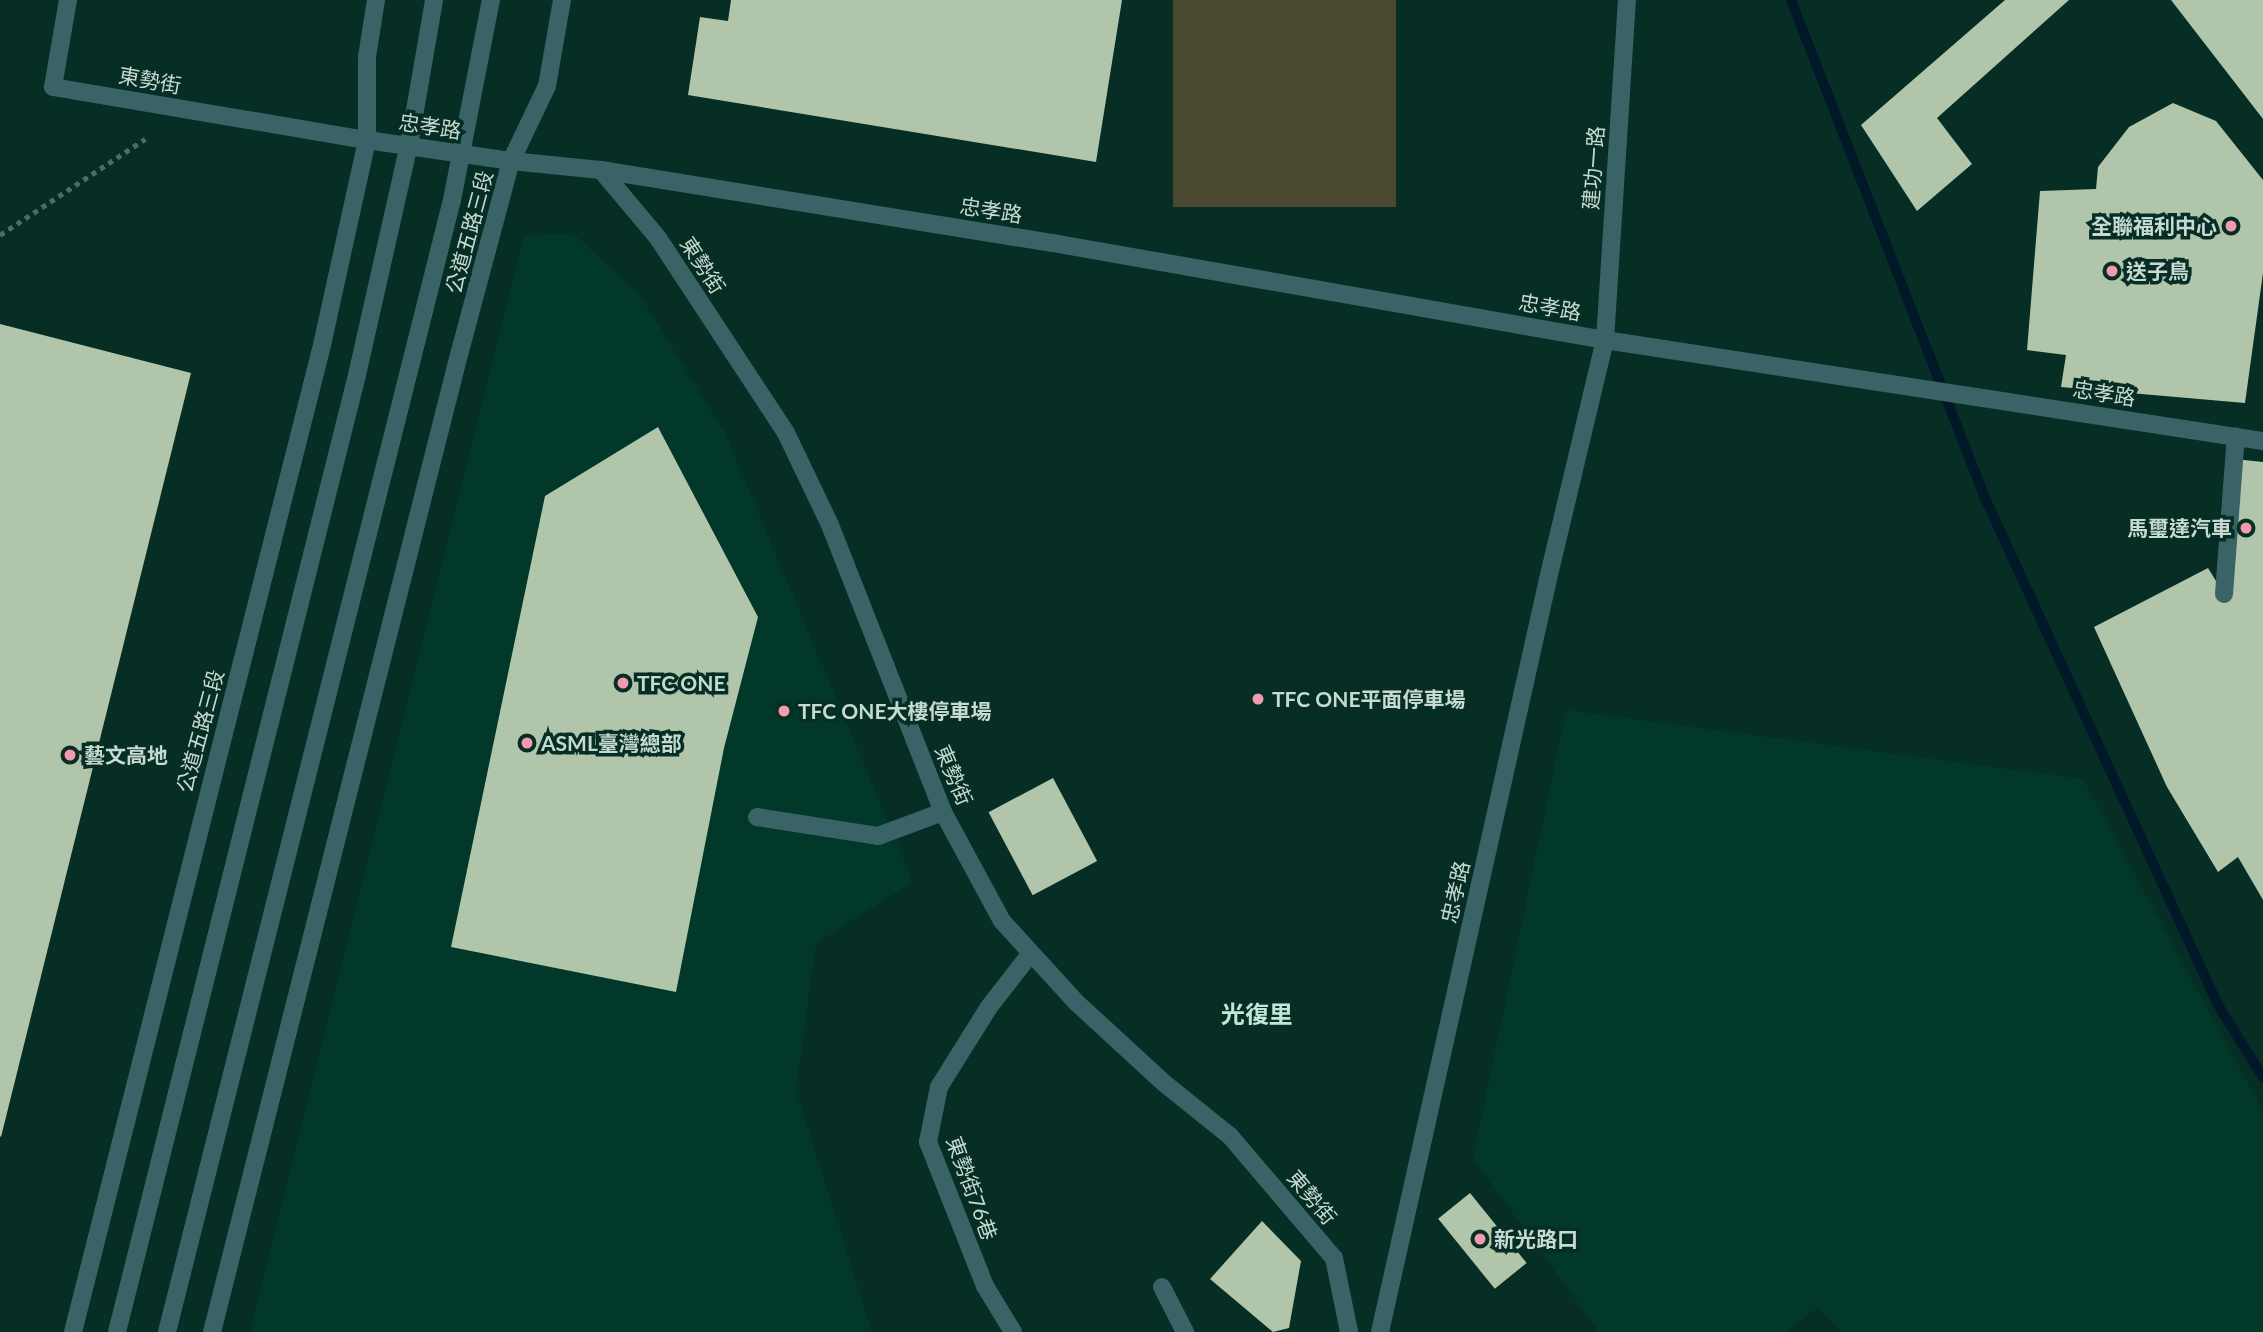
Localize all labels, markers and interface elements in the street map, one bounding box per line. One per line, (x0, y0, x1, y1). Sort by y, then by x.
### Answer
street label: 東勢街 (117, 62, 183, 98)
street label: 忠孝路 (397, 109, 463, 143)
street label: 建功一路 (1578, 125, 1608, 211)
street label: 公道五路三段 (441, 168, 497, 296)
street label: 忠孝路 (958, 193, 1024, 227)
place label: 全聯福利中心 (2091, 213, 2217, 239)
marker: 全聯福利中心 (2223, 218, 2239, 234)
street label: 東勢街 (675, 232, 731, 298)
place label: 送子鳥 (2126, 258, 2189, 284)
marker: 送子鳥 (2104, 263, 2120, 279)
street label: 忠孝路 (1517, 289, 1583, 325)
street label: 忠孝路 (2071, 376, 2137, 410)
place label: 馬璽達汽車 (2127, 515, 2232, 541)
marker: 馬璽達汽車 (2238, 520, 2254, 536)
street label: 公道五路三段 (172, 667, 228, 795)
place label: TFC ONE (637, 670, 726, 696)
marker: TFC ONE (615, 675, 631, 691)
place label: TFC ONE平面停車場 (1272, 686, 1466, 712)
marker: TFC ONE平面停車場 (1250, 691, 1266, 707)
place label: TFC ONE大樓停車場 (798, 698, 992, 724)
marker: TFC ONE大樓停車場 (776, 703, 792, 719)
place label: ASML臺灣總部 (541, 730, 682, 756)
marker: ASML臺灣總部 (519, 735, 535, 751)
street label: 東勢街 (930, 741, 978, 809)
place label: 藝文高地 (84, 742, 168, 768)
marker: 藝文高地 (62, 747, 78, 763)
street label: 忠孝路 (1436, 858, 1474, 926)
district label: 光復里 (1221, 1000, 1293, 1028)
street label: 東勢街76巷 (942, 1133, 1002, 1243)
street label: 東勢街 (1282, 1165, 1342, 1229)
place label: 新光路口 (1494, 1226, 1578, 1252)
marker: 新光路口 (1472, 1231, 1488, 1247)

